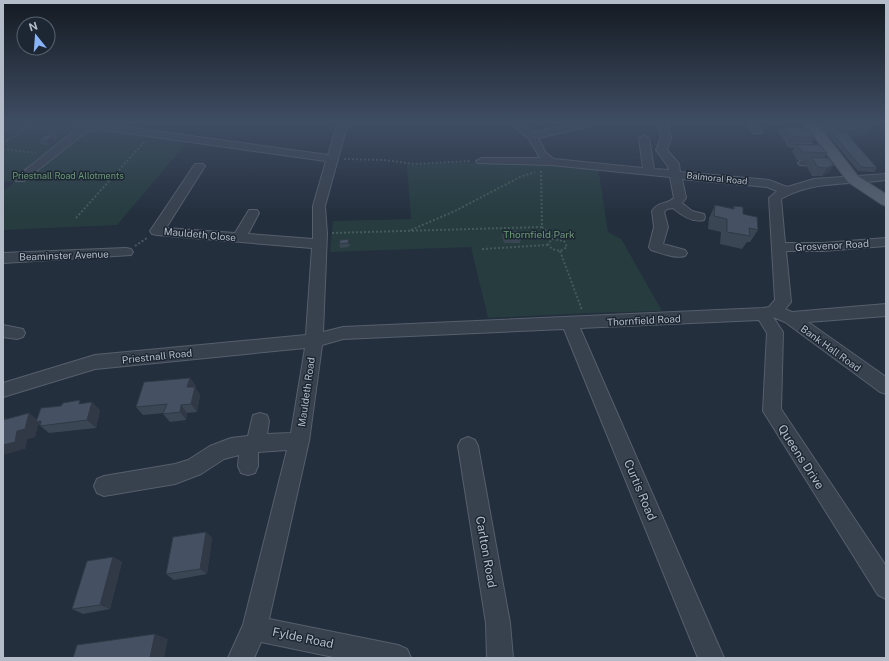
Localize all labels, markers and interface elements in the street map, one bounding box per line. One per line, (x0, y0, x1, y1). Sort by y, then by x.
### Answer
north arrow (16, 16, 56, 56)
text: N (27, 19, 39, 33)
street label: Balmoral Road (686, 169, 748, 187)
park label: Priestnall Road Allotments (12, 170, 124, 181)
street label: Mauldeth Close (163, 225, 237, 243)
park label: Thornfield Park (503, 228, 575, 240)
street label: Grosvenor Road (795, 237, 869, 253)
street label: Beaminster Avenue (19, 247, 109, 263)
street label: Thornfield Road (607, 312, 681, 328)
street label: Bank Hall Road (799, 322, 863, 374)
street label: Priestnall Road (121, 346, 193, 366)
street label: Mauldeth Road (295, 356, 317, 428)
street label: Queens Drive (775, 422, 827, 492)
street label: Curtis Road (621, 457, 659, 523)
street label: Carlton Road (473, 515, 499, 589)
street label: Fylde Road (271, 625, 335, 651)

